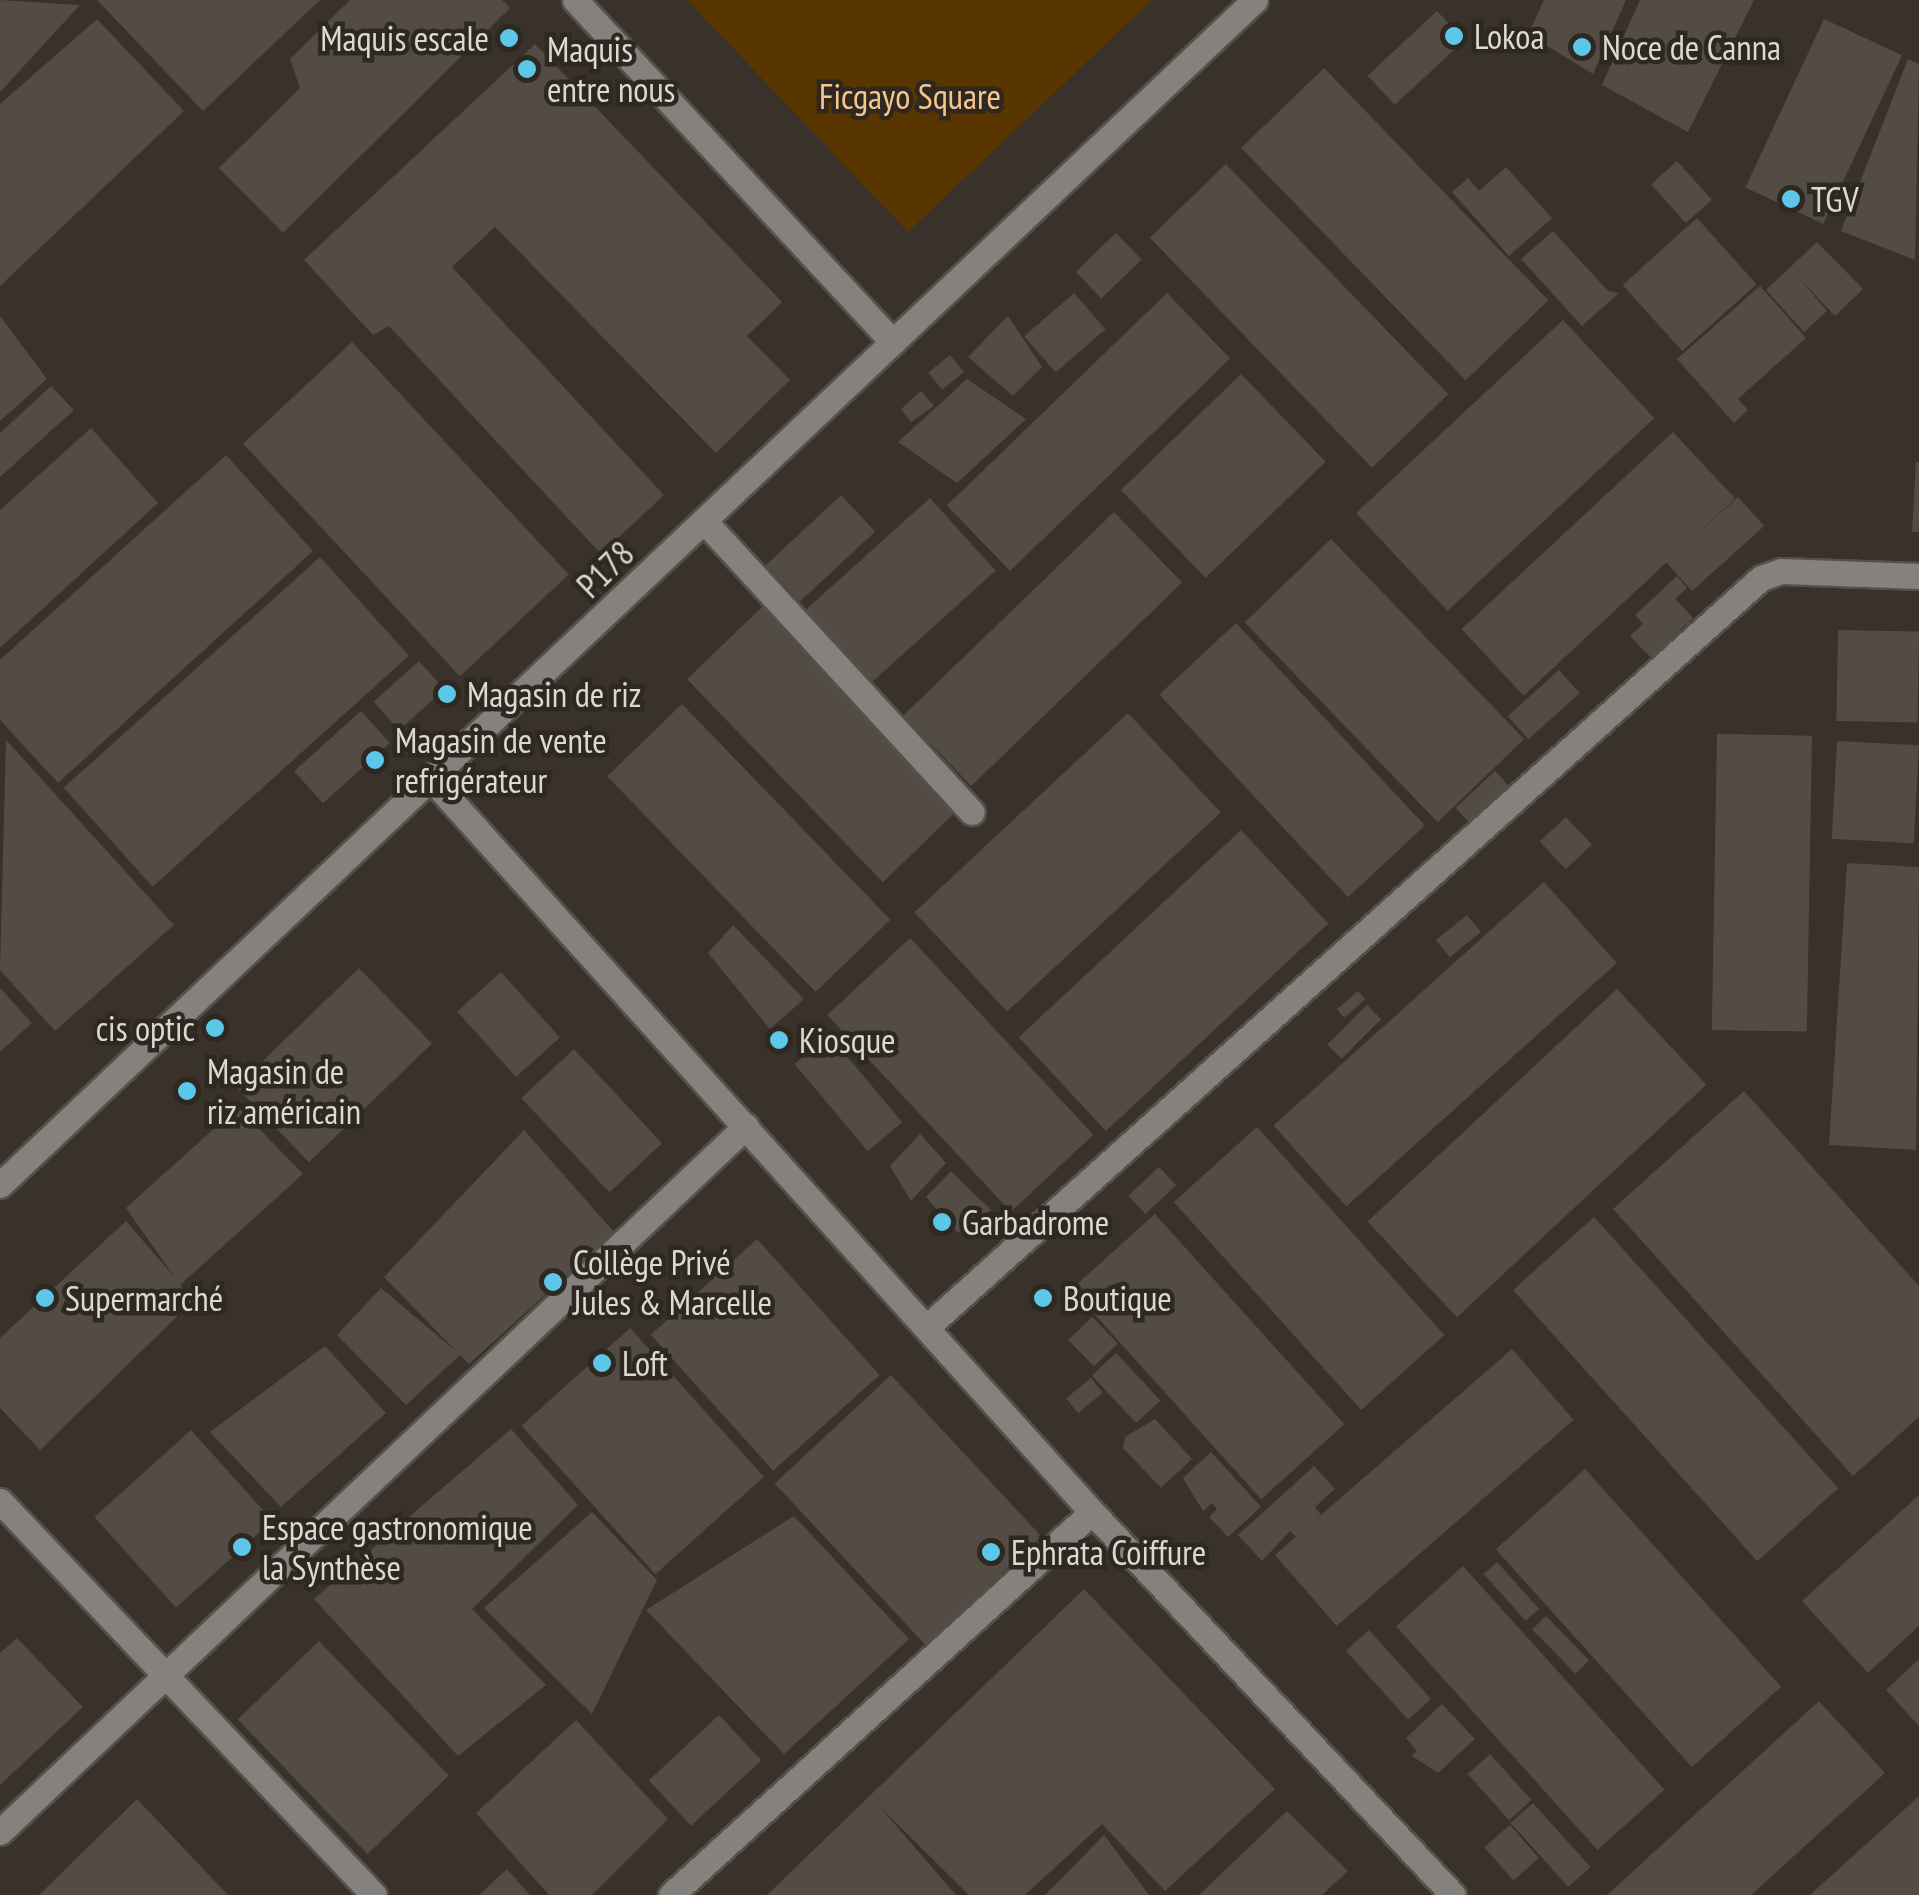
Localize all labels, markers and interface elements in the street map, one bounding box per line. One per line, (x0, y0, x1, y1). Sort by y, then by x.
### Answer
place label: Lokoa (1474, 15, 1544, 57)
place label: Maquis escale (320, 17, 489, 59)
marker: Lokoa (1443, 25, 1465, 47)
place label: Noce de Canna (1602, 26, 1781, 68)
marker: Maquis escale (498, 27, 520, 49)
place label: Maquis entre nous (547, 28, 675, 110)
marker: Noce de Canna (1571, 36, 1593, 58)
marker: Maquis entre nous (516, 58, 538, 80)
park label: Ficgayo Square (819, 75, 1001, 117)
place label: TGV (1811, 178, 1859, 220)
marker: TGV (1780, 188, 1802, 210)
street label: P178 (568, 532, 642, 606)
place label: Magasin de riz (467, 673, 641, 715)
marker: Magasin de riz (436, 683, 458, 705)
place label: Magasin de vente refrigérateur (395, 719, 607, 801)
marker: Magasin de vente refrigérateur (364, 749, 386, 771)
place label: cis optic (96, 1007, 195, 1049)
marker: cis optic (204, 1017, 226, 1039)
place label: Kiosque (799, 1019, 896, 1061)
marker: Kiosque (768, 1029, 790, 1051)
place label: Magasin de riz américain (207, 1050, 362, 1132)
marker: Magasin de riz américain (176, 1080, 198, 1102)
place label: Garbadrome (962, 1201, 1109, 1243)
marker: Garbadrome (931, 1211, 953, 1233)
place label: Collège Privé Jules & Marcelle (573, 1241, 772, 1323)
marker: Collège Privé Jules & Marcelle (542, 1271, 564, 1293)
place label: Supermarché (65, 1277, 223, 1319)
place label: Boutique (1063, 1277, 1172, 1319)
marker: Supermarché (34, 1287, 56, 1309)
marker: Boutique (1032, 1287, 1054, 1309)
place label: Loft (622, 1342, 668, 1384)
marker: Loft (591, 1352, 613, 1374)
place label: Espace gastronomique la Synthèse (262, 1506, 533, 1588)
place label: Ephrata Coiffure (1011, 1531, 1206, 1573)
marker: Espace gastronomique la Synthèse (231, 1536, 253, 1558)
marker: Ephrata Coiffure (980, 1541, 1002, 1563)

